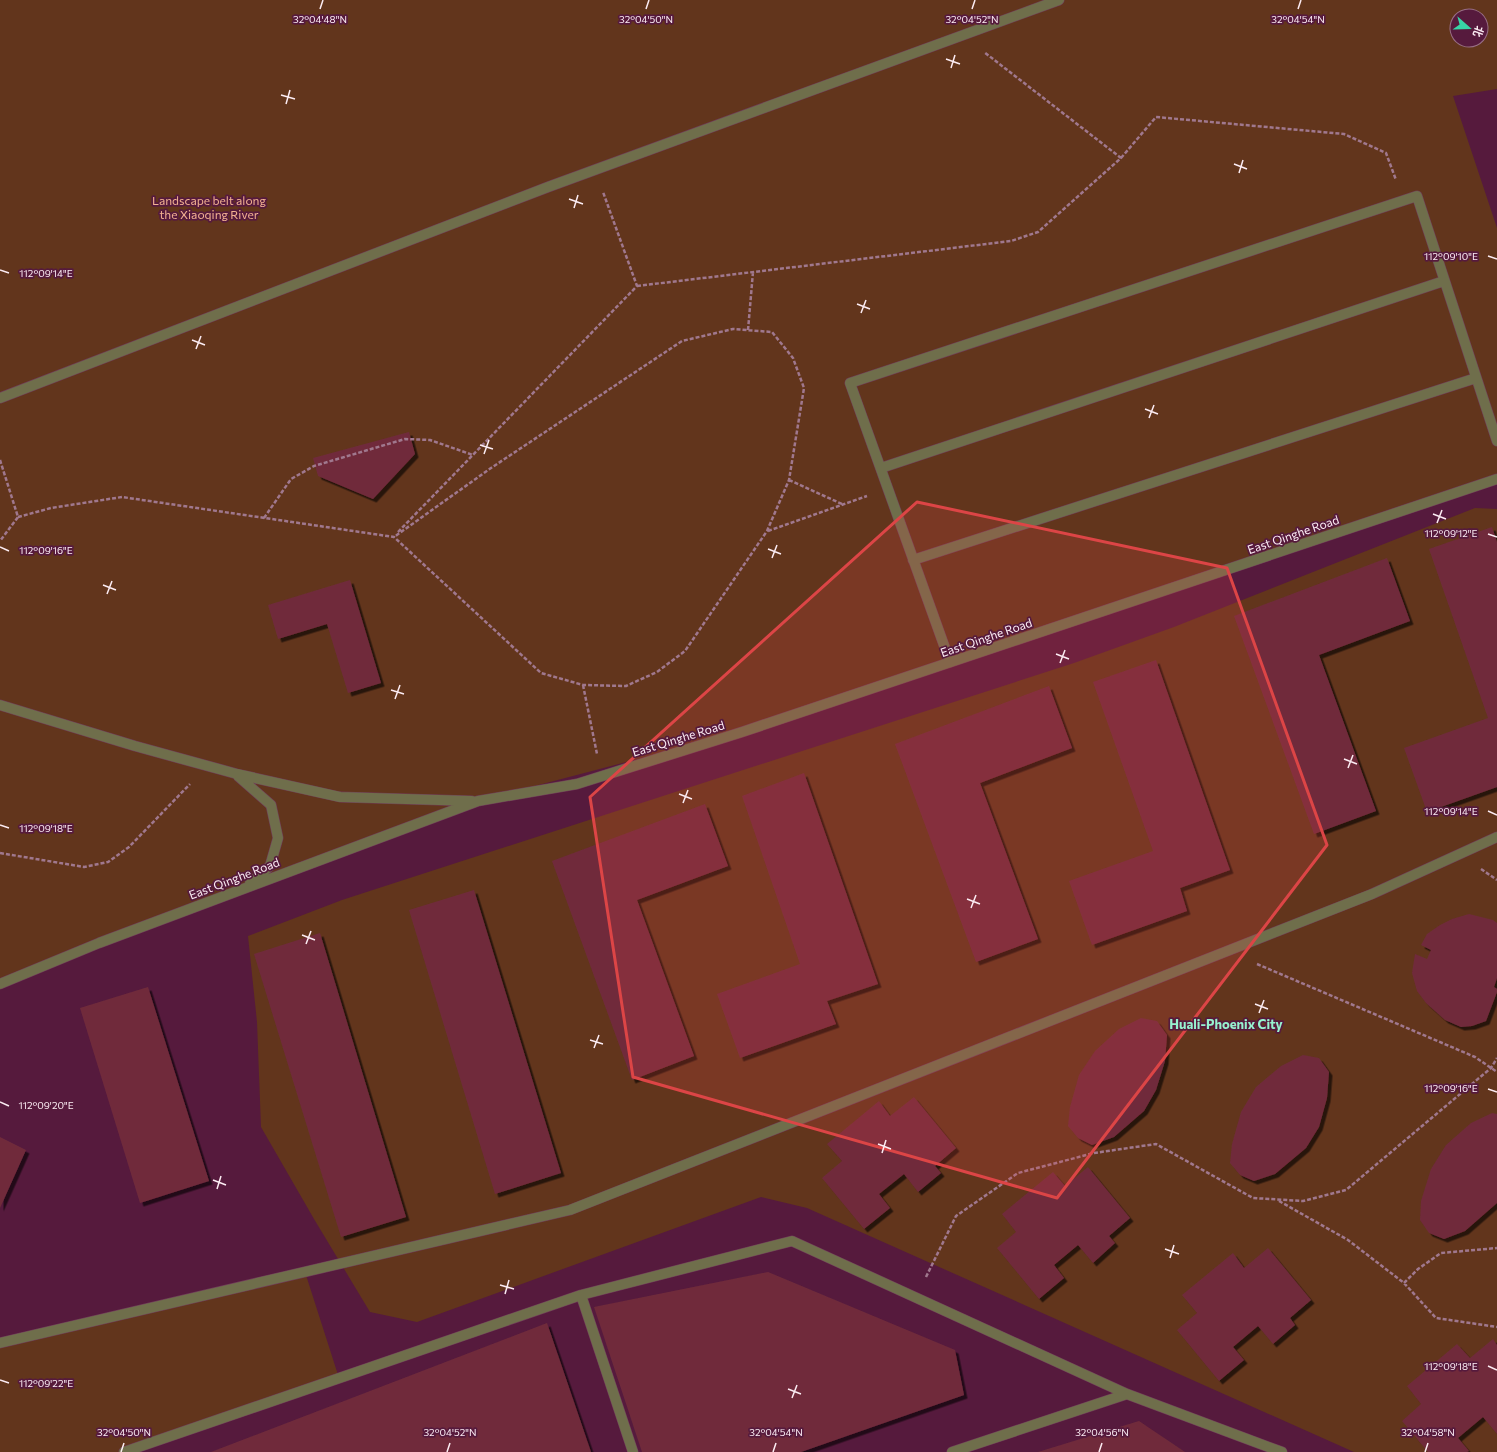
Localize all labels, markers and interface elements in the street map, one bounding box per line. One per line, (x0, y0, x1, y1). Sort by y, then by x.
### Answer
north arrow (1449, 8, 1489, 48)
text: 32°04'48"N (293, 13, 347, 25)
text: 32°04'50"N (619, 13, 673, 25)
text: 32°04'52"N (945, 13, 999, 25)
text: 32°04'54"N (1271, 13, 1325, 25)
text: 北 (1471, 24, 1487, 39)
park label: Landscape belt along the Xiaoqing River (152, 193, 266, 221)
text: 112°09'10"E (1424, 250, 1478, 262)
text: 112°09'14"E (19, 267, 73, 279)
street label: East Qinghe Road (1245, 512, 1341, 556)
text: 112°09'12"E (1425, 527, 1478, 539)
text: 112°09'16"E (19, 544, 73, 556)
street label: East Qinghe Road (938, 615, 1034, 659)
street label: East Qinghe Road (630, 717, 726, 759)
text: 112°09'14"E (1424, 805, 1478, 817)
text: 112°09'18"E (19, 822, 73, 834)
street label: East Qinghe Road (187, 854, 281, 902)
district label: Huali-Phoenix City (1169, 1016, 1283, 1032)
text: 112°09'16"E (1424, 1082, 1478, 1094)
text: 112°09'20"E (18, 1099, 74, 1111)
text: 112°09'18"E (1424, 1360, 1478, 1372)
text: 112°09'22"E (19, 1377, 73, 1389)
text: 32°04'50"N (97, 1426, 151, 1438)
text: 32°04'52"N (423, 1426, 477, 1438)
text: 32°04'54"N (749, 1426, 803, 1438)
text: 32°04'56"N (1075, 1426, 1129, 1438)
text: 32°04'58"N (1401, 1426, 1455, 1438)

